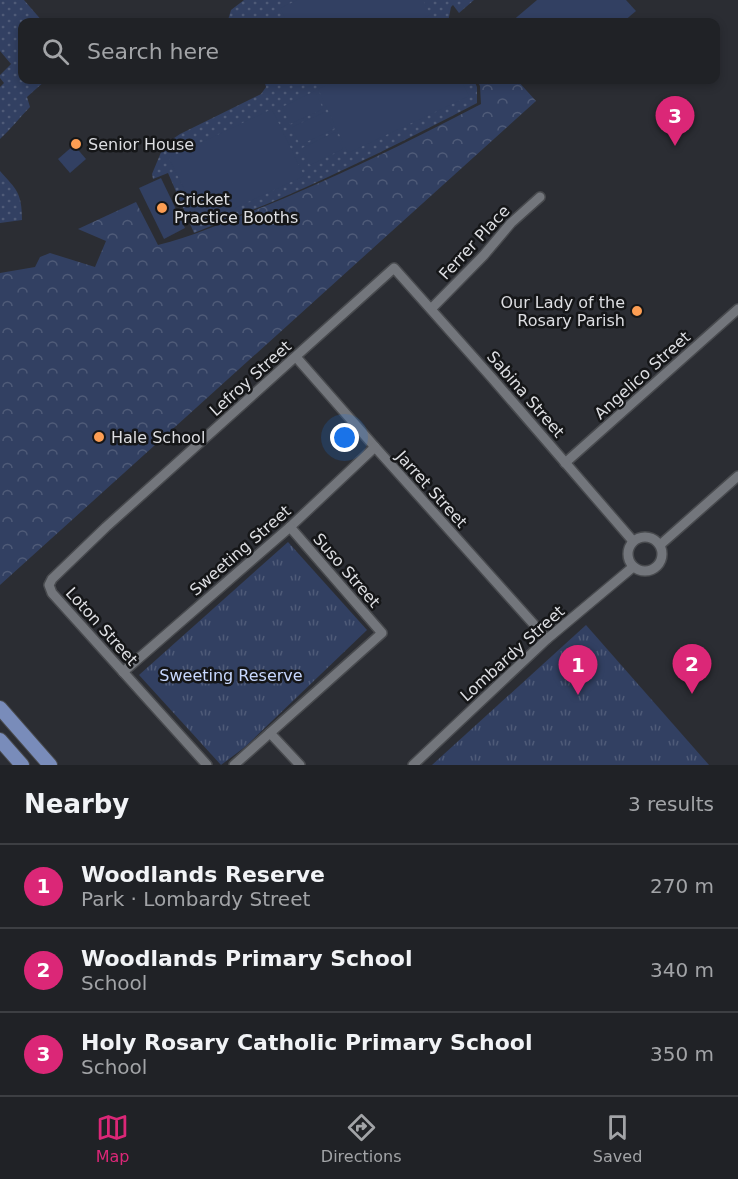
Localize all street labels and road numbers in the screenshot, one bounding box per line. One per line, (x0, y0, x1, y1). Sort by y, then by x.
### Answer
street label: Ferrer Place (435, 201, 514, 283)
street label: Angelico Street (591, 327, 694, 423)
street label: Lefroy Street (206, 337, 295, 420)
street label: Sabina Street (483, 347, 568, 441)
street label: Jarret Street (391, 446, 471, 532)
street label: Sweeting Street (186, 501, 295, 599)
street label: Suso Street (309, 529, 384, 611)
street label: Loton Street (62, 583, 142, 669)
street label: Lombardy Street (456, 602, 568, 705)

